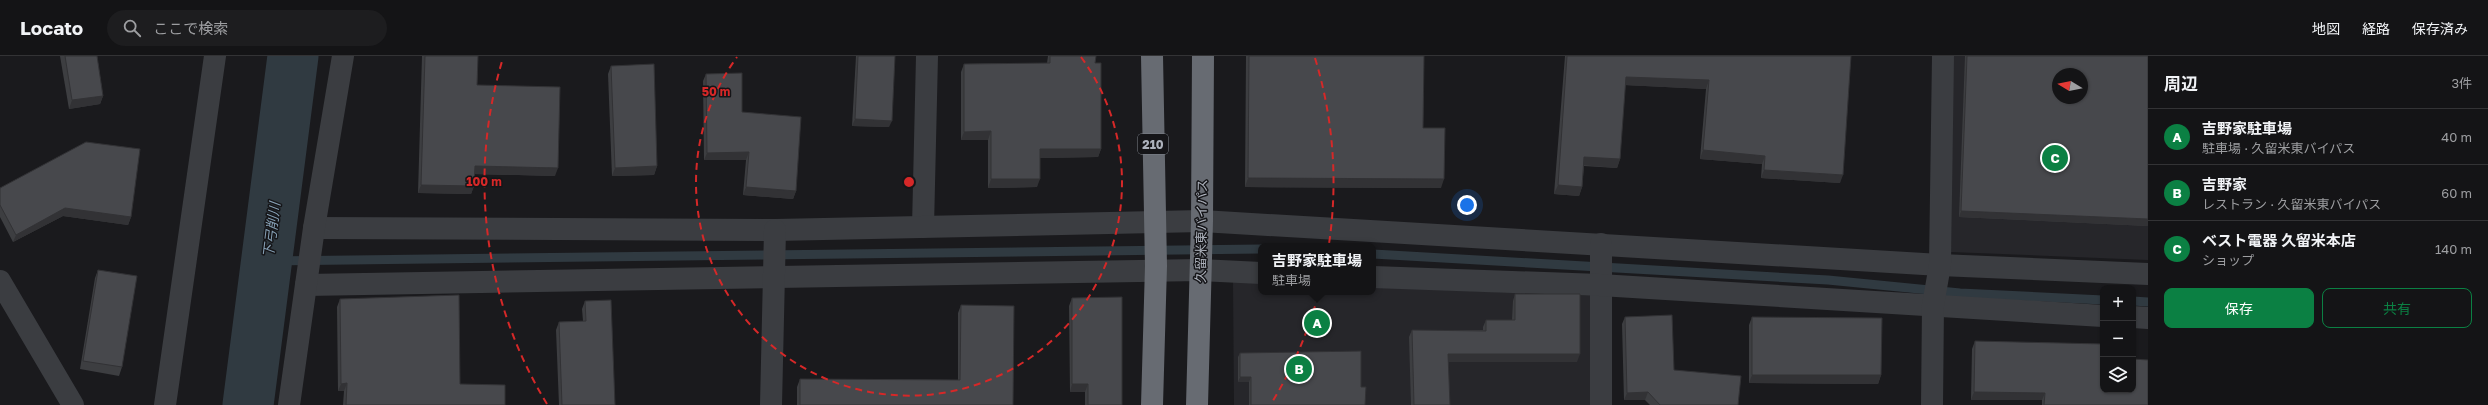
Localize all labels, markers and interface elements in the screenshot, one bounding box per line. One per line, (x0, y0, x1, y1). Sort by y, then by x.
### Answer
search box (107, 10, 387, 46)
text: Locato (20, 16, 83, 39)
icon: search (121, 17, 143, 39)
text: ここで検索 (153, 19, 228, 37)
text: 地図 (2312, 20, 2340, 37)
text: 経路 (2362, 20, 2390, 37)
text: 保存済み (2412, 20, 2468, 37)
north arrow (2052, 68, 2088, 104)
text: 周辺 (2164, 73, 2198, 94)
text: 3件 (2451, 75, 2472, 91)
text: 50 m (702, 84, 730, 99)
text: 吉野家駐車場 (2202, 119, 2292, 137)
text: A (2172, 129, 2182, 145)
text: 40 m (2441, 129, 2472, 145)
road number: 210 (1138, 134, 1168, 154)
text: 駐車場 · 久留米東バイパス (2202, 140, 2355, 156)
pin: C (2042, 143, 2068, 173)
text: 100 m (466, 174, 502, 189)
centre of rings (902, 175, 916, 189)
text: 吉野家 (2202, 175, 2247, 193)
street label: 久留米東バイパス (1192, 179, 1210, 283)
text: B (2172, 185, 2182, 201)
text: 60 m (2441, 185, 2472, 201)
your location (1457, 195, 1477, 215)
text: レストラン · 久留米東バイパス (2202, 196, 2381, 212)
water label: 下弓削川 (259, 199, 283, 259)
text: ベスト電器 久留米本店 (2202, 231, 2356, 249)
text: C (2172, 241, 2182, 257)
text: 140 m (2435, 241, 2472, 257)
popup (1258, 243, 1376, 295)
text: 吉野家駐車場 (1272, 251, 1362, 269)
text: ショップ (2202, 252, 2254, 268)
text: 駐車場 (1272, 272, 1311, 288)
map controls (2100, 285, 2136, 393)
button: + (2100, 285, 2136, 321)
button: 保存 (2164, 288, 2314, 328)
button: 共有 (2322, 288, 2472, 328)
pin: A (1304, 308, 1330, 338)
button: − (2100, 321, 2136, 357)
pin: B (1286, 354, 1312, 384)
button: layers (2100, 357, 2136, 393)

